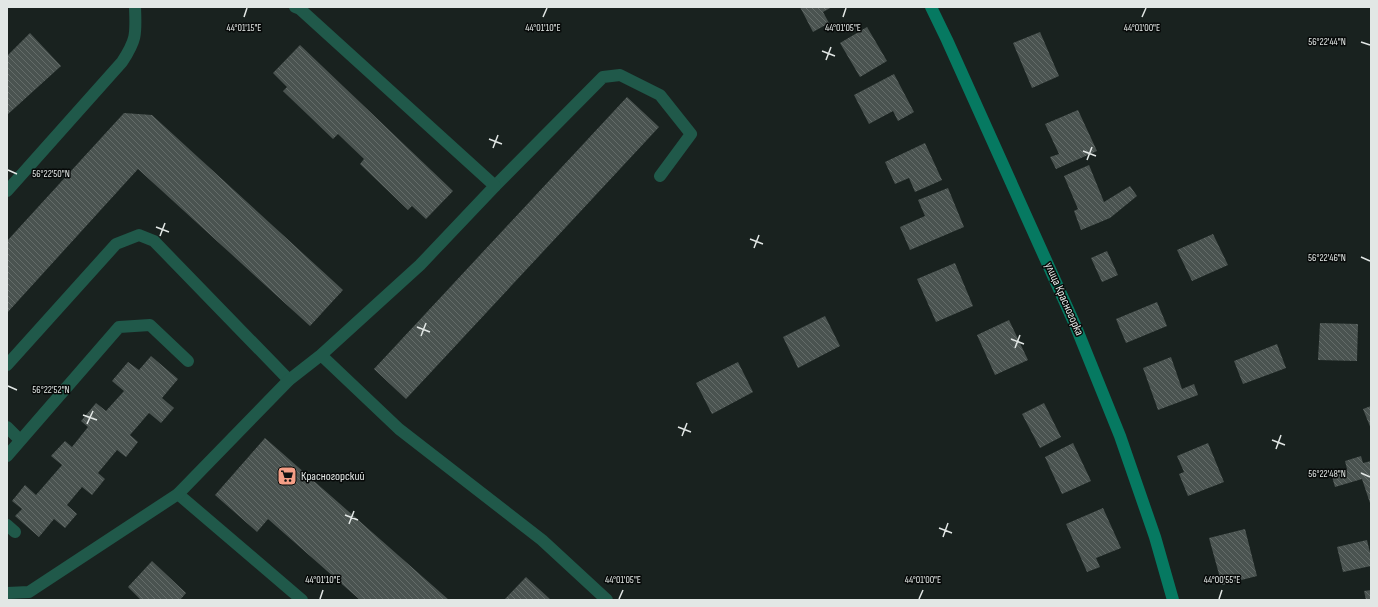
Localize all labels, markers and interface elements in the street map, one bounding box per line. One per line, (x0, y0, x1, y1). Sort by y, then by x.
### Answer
text: 44°01'15"E (227, 22, 261, 34)
text: 44°01'10"E (525, 22, 561, 34)
text: 44°01'05"E (825, 22, 861, 34)
text: 44°01'00"E (1124, 22, 1160, 34)
text: 56°22'44"N (1308, 36, 1346, 48)
text: 56°22'50"N (32, 168, 70, 180)
text: 56°22'46"N (1308, 252, 1346, 264)
street label: улица Красногорка (1041, 260, 1087, 338)
text: 56°22'52"N (32, 384, 70, 396)
supermarket icon: Красногорский (276, 465, 298, 487)
text: 56°22'48"N (1308, 468, 1346, 480)
place label: Красногорский (301, 469, 364, 484)
text: 44°01'10"E (305, 574, 341, 586)
text: 44°01'05"E (605, 574, 641, 586)
text: 44°01'00"E (905, 574, 941, 586)
text: 44°00'55"E (1204, 574, 1240, 586)

